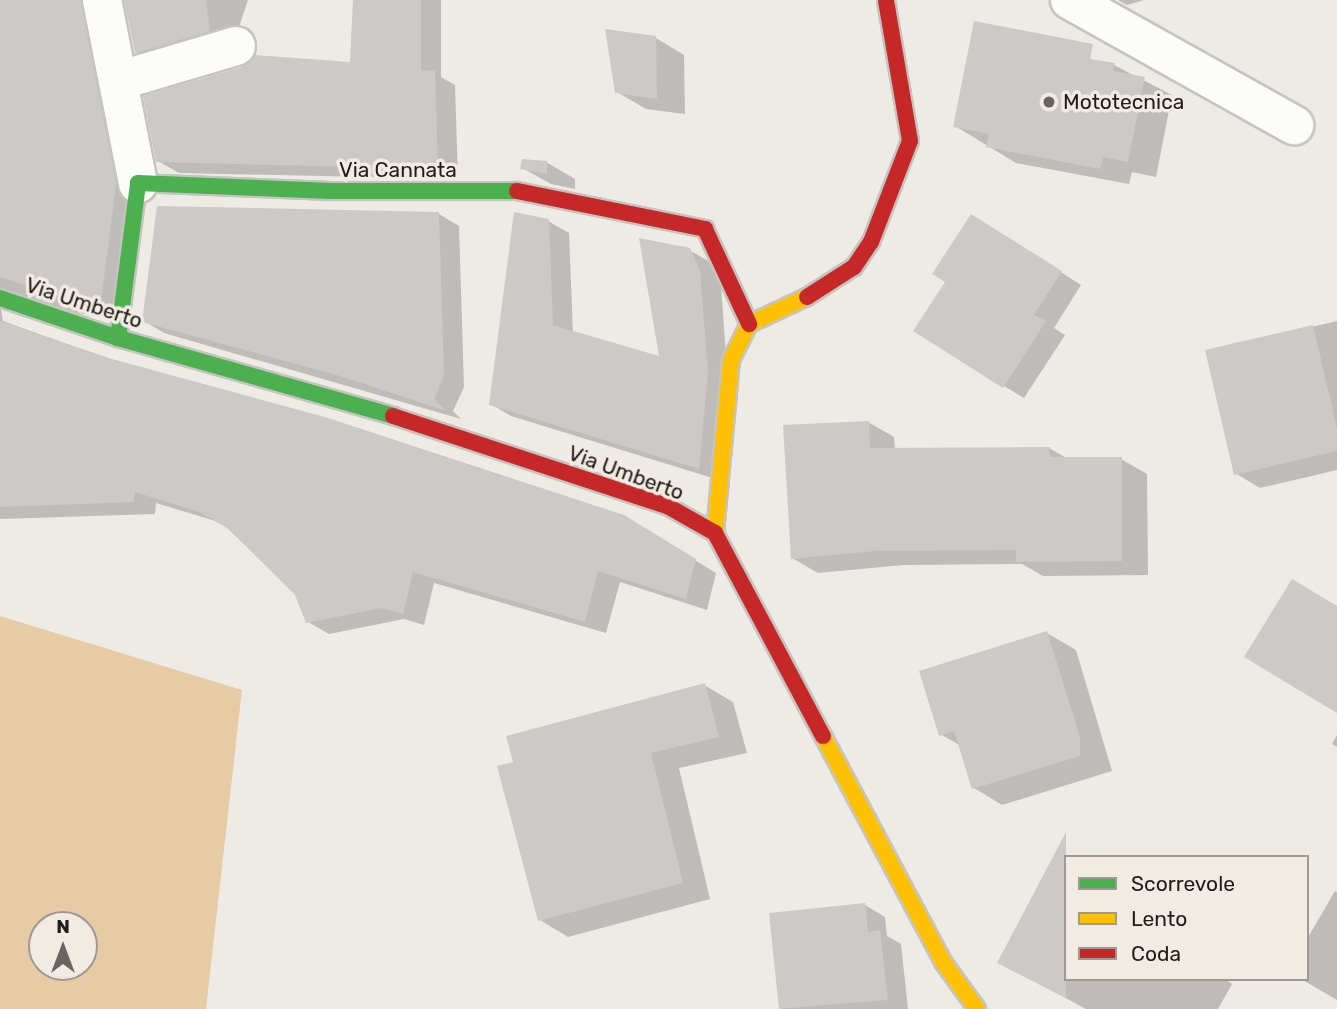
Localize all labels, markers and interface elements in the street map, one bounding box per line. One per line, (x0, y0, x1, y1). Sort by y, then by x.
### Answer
place label: Mototecnica (1063, 89, 1184, 115)
marker: Mototecnica (1041, 94, 1057, 110)
street label: Via Cannata (339, 157, 457, 183)
street label: Via Umberto (22, 272, 146, 334)
street label: Via Umberto (565, 440, 687, 506)
legend (1064, 855, 1309, 981)
text: Scorrevole (1131, 871, 1235, 896)
text: Lento (1131, 906, 1187, 931)
north arrow (28, 911, 98, 981)
text: N (56, 915, 70, 938)
text: Coda (1131, 941, 1181, 966)

